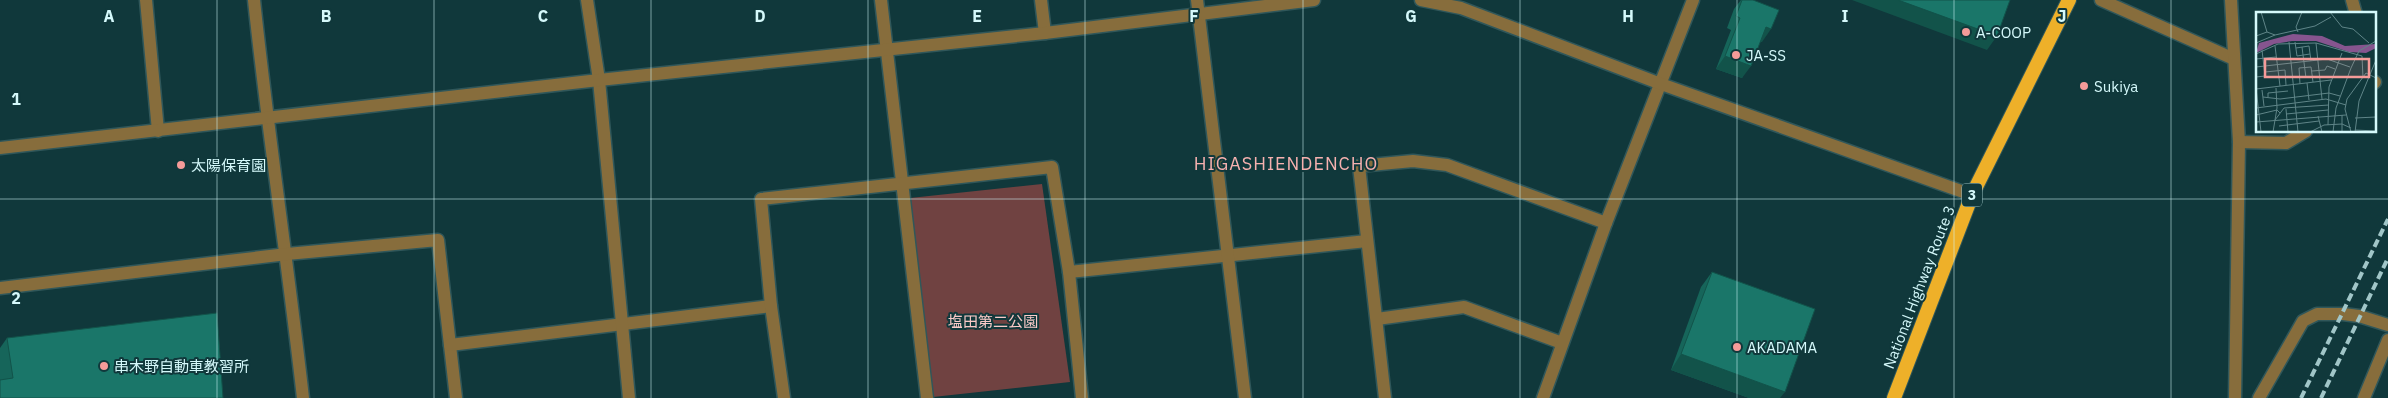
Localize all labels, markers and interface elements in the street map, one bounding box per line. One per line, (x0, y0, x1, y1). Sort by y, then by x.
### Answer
text: A (104, 6, 115, 26)
text: B (321, 6, 332, 26)
text: C (538, 6, 548, 26)
text: D (754, 6, 766, 26)
text: E (972, 6, 982, 26)
text: F (1189, 6, 1199, 26)
text: G (1405, 6, 1417, 26)
text: H (1622, 6, 1634, 26)
text: I (1842, 6, 1849, 26)
text: J (2058, 6, 2066, 26)
inset map (2256, 12, 2376, 132)
place label: A-COOP (1976, 23, 2031, 42)
marker: A-COOP (1960, 26, 1972, 38)
place label: JA-SS (1746, 46, 1786, 65)
marker: JA-SS (1730, 49, 1742, 61)
place label: Sukiya (2094, 77, 2138, 96)
marker: Sukiya (2078, 80, 2090, 92)
text: 1 (11, 89, 21, 109)
district label: HIGASHIENDENCHO (1194, 152, 1378, 175)
place label: 太陽保育園 (191, 156, 266, 175)
marker: 太陽保育園 (175, 159, 187, 171)
road number: 3 (1962, 184, 1982, 206)
street label: National Highway Route 3 (1879, 203, 1959, 371)
text: 2 (11, 288, 21, 308)
park label: 塩田第二公園 (948, 312, 1038, 331)
place label: AKADAMA (1747, 338, 1817, 357)
marker: AKADAMA (1731, 341, 1743, 353)
place label: 串木野自動車教習所 (114, 357, 249, 376)
marker: 串木野自動車教習所 (98, 360, 110, 372)

